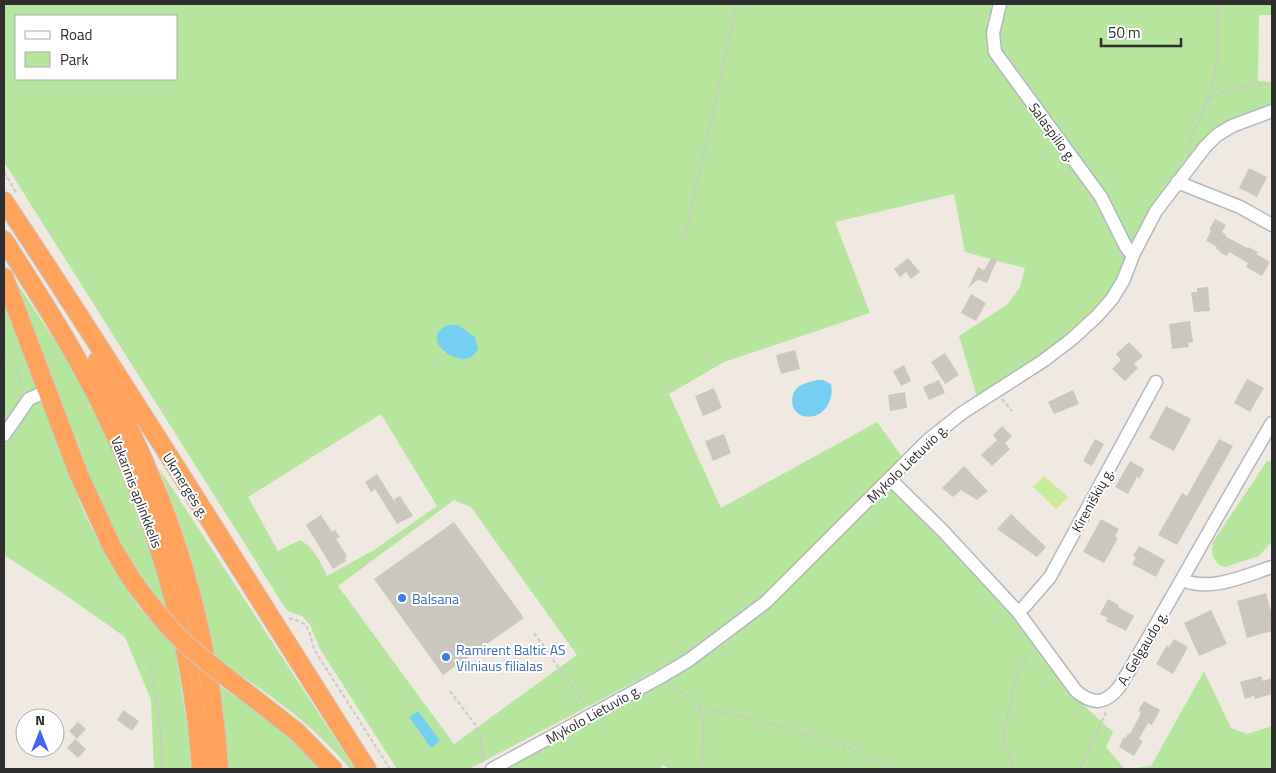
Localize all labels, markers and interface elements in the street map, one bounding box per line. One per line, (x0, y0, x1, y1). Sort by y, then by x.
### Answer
legend (15, 15, 178, 80)
scale bar (1101, 15, 1181, 47)
text: 50 m (1108, 21, 1141, 44)
text: Road (60, 23, 92, 46)
text: Park (60, 48, 89, 71)
street label: Salaspilio g. (1024, 98, 1082, 166)
street label: Mykolo Lietuvio g. (862, 419, 952, 507)
street label: Vakarinis aplinkkelis (106, 433, 168, 551)
street label: Ukmergės g. (158, 448, 214, 522)
street label: Kireniškių g. (1066, 464, 1118, 536)
place label: Balsana (412, 588, 459, 609)
marker: Balsana (396, 592, 408, 604)
street label: A. Gelgaudo g. (1112, 607, 1172, 689)
place label: Ramirent Baltic AS Vilniaus filialas (456, 639, 566, 676)
marker: Ramirent Baltic AS Vilniaus filialas (440, 651, 452, 663)
street label: Mykolo Lietuvio g. (542, 679, 644, 749)
north arrow (15, 708, 65, 758)
text: N (35, 709, 45, 730)

